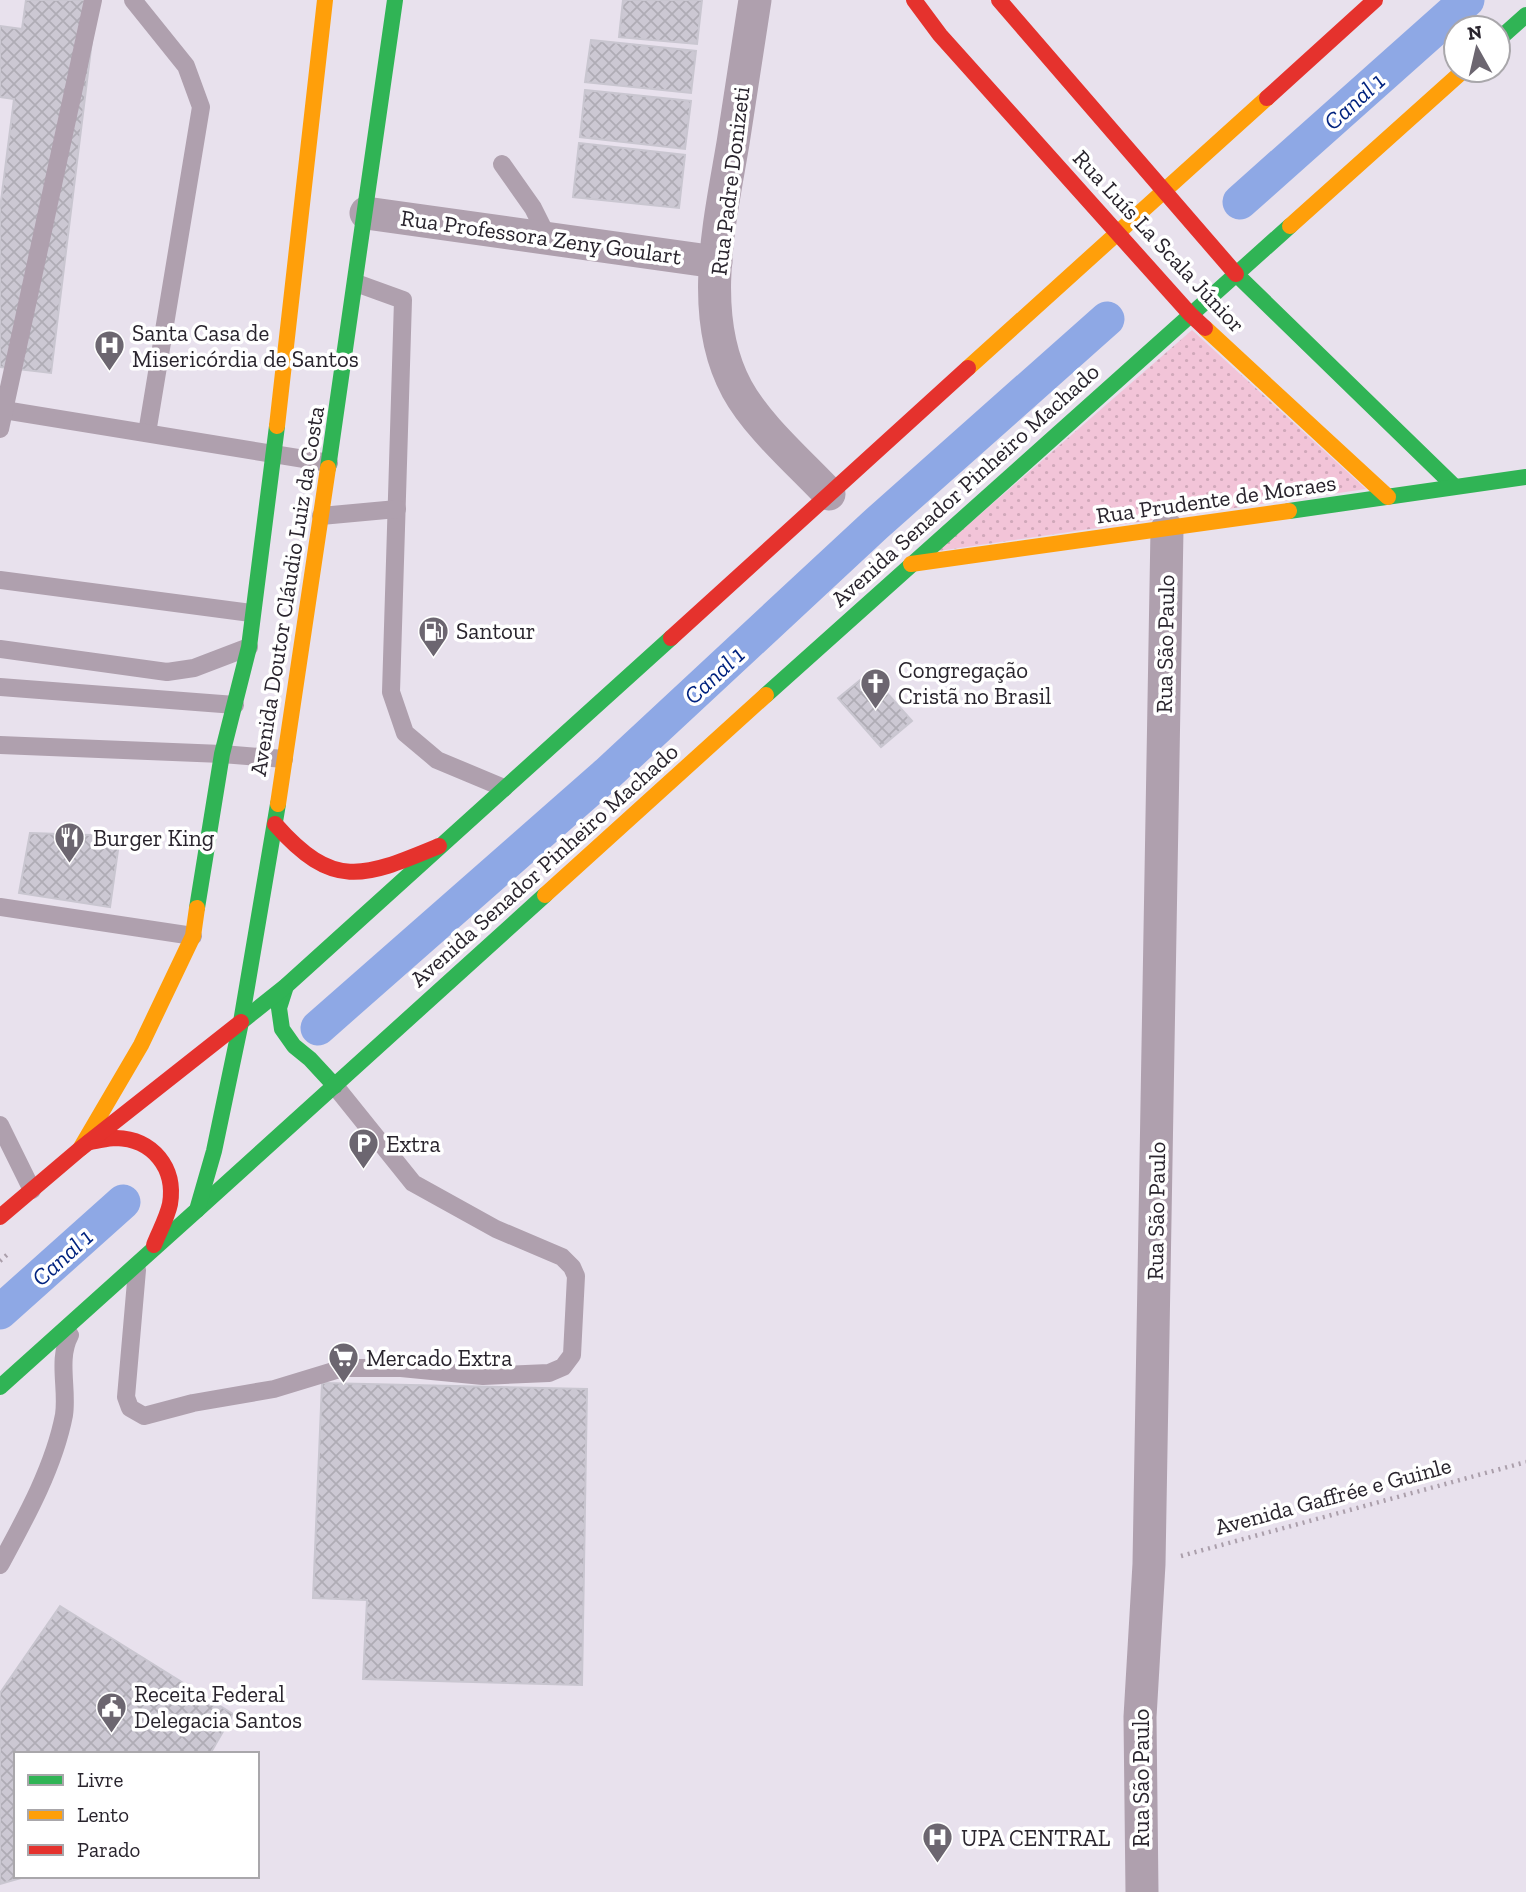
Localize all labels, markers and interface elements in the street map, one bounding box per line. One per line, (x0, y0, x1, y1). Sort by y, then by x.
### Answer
north arrow (1442, 14, 1512, 84)
text: N (1466, 20, 1483, 45)
water label: Canal 1 (1318, 66, 1390, 136)
street label: Rua Padre Donizeti (705, 85, 755, 277)
street label: Rua Luís La Scala Júnior (1067, 144, 1251, 338)
street label: Rua Professora Zeny Goulart (399, 203, 684, 271)
place label: Santa Casa de Misericórdia de Santos (132, 319, 359, 373)
hospital icon: Santa Casa de Misericórdia de Santos (92, 329, 126, 373)
street label: Avenida Senador Pinheiro Machado (825, 357, 1105, 613)
street label: Avenida Doutor Cláudio Luiz da Costa (244, 404, 330, 778)
street label: Rua Prudente de Moraes (1094, 468, 1338, 530)
street label: Rua São Paulo (1150, 574, 1180, 714)
fuel station icon: Santour (416, 614, 450, 658)
place label: Santour (456, 617, 535, 645)
water label: Canal 1 (678, 640, 750, 710)
place label: Congregação Cristã no Brasil (898, 656, 1051, 710)
church icon: Congregação Cristã no Brasil (858, 666, 892, 710)
street label: Avenida Senador Pinheiro Machado (404, 737, 684, 993)
restaurant icon: Burger King (53, 821, 87, 865)
place label: Burger King (93, 824, 215, 852)
parking icon: Extra (346, 1127, 380, 1171)
place label: Extra (386, 1130, 441, 1158)
street label: Rua São Paulo (1141, 1141, 1171, 1281)
water label: Canal 1 (26, 1222, 98, 1292)
supermarket icon: Mercado Extra (326, 1341, 360, 1385)
place label: Mercado Extra (366, 1344, 512, 1372)
street label: Avenida Gaffrée e Guinle (1212, 1451, 1454, 1541)
place label: Receita Federal Delegacia Santos (134, 1680, 302, 1734)
public building icon: Receita Federal Delegacia Santos (94, 1690, 128, 1734)
street label: Rua São Paulo (1127, 1709, 1155, 1847)
legend (14, 1752, 259, 1878)
text: Livre (77, 1767, 124, 1792)
text: Lento (77, 1802, 129, 1827)
hospital icon: UPA CENTRAL (921, 1821, 955, 1865)
place label: UPA CENTRAL (961, 1824, 1111, 1852)
text: Parado (77, 1837, 140, 1862)

